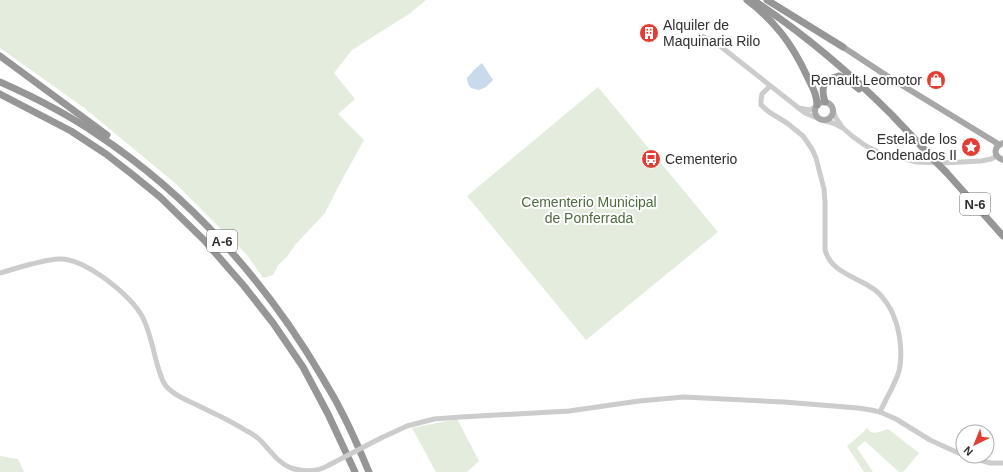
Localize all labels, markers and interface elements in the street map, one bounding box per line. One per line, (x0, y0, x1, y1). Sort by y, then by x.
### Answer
place label: Alquiler de Maquinaria Rilo (663, 17, 760, 49)
building icon: Alquiler de Maquinaria Rilo (638, 22, 660, 44)
shop icon: Renault Leomotor (925, 69, 947, 91)
place label: Renault Leomotor (811, 72, 922, 88)
place label: Estela de los Condenados II (866, 131, 957, 163)
place icon: Estela de los Condenados II (960, 136, 982, 158)
bus stop icon: Cementerio (640, 148, 662, 170)
place label: Cementerio (665, 151, 738, 167)
road number: N-6 (960, 193, 990, 215)
park label: Cementerio Municipal de Ponferrada (521, 194, 657, 226)
road number: A-6 (207, 230, 237, 252)
north arrow (955, 424, 995, 464)
text: N (961, 444, 975, 458)

